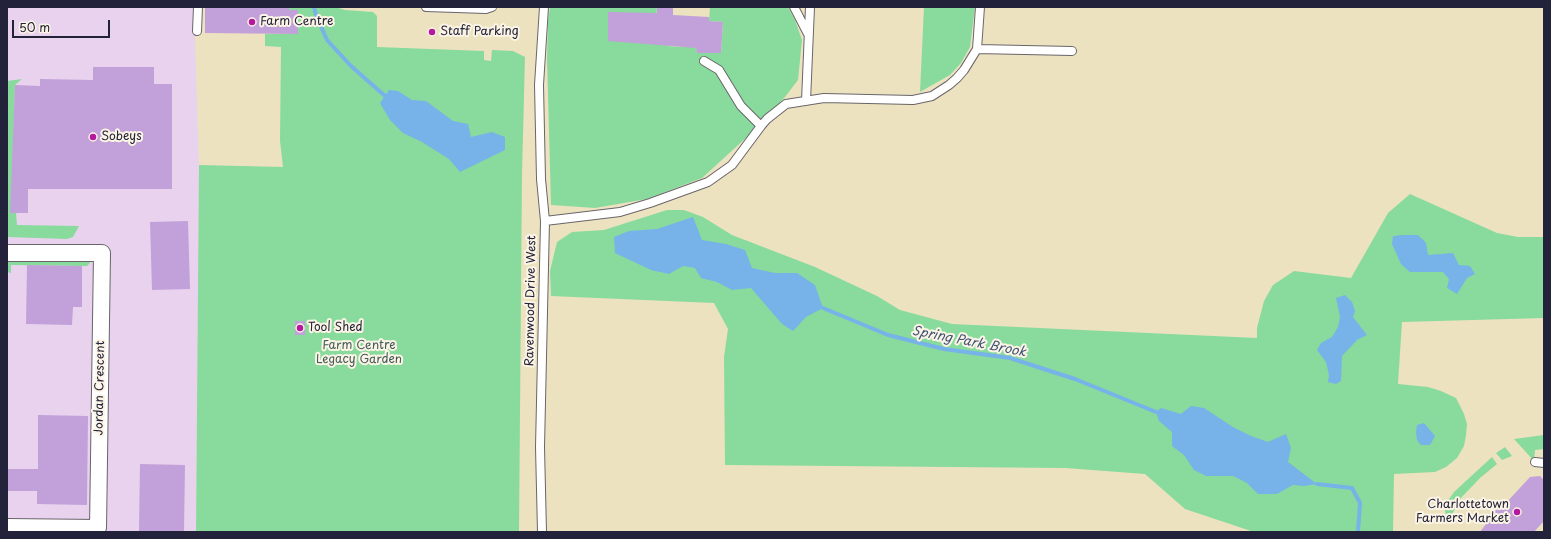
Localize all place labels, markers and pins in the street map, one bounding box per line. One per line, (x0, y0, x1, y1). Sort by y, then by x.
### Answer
place label: Farm Centre (260, 15, 333, 29)
marker: Farm Centre (247, 17, 257, 27)
place label: Staff Parking (440, 25, 519, 39)
marker: Staff Parking (427, 27, 437, 37)
place label: Sobeys (101, 130, 142, 144)
marker: Sobeys (88, 132, 98, 142)
place label: Tool Shed (308, 321, 363, 335)
marker: Tool Shed (295, 323, 305, 333)
place label: Charlottetown Farmers Market (1416, 498, 1509, 526)
marker: Charlottetown Farmers Market (1512, 507, 1522, 517)

